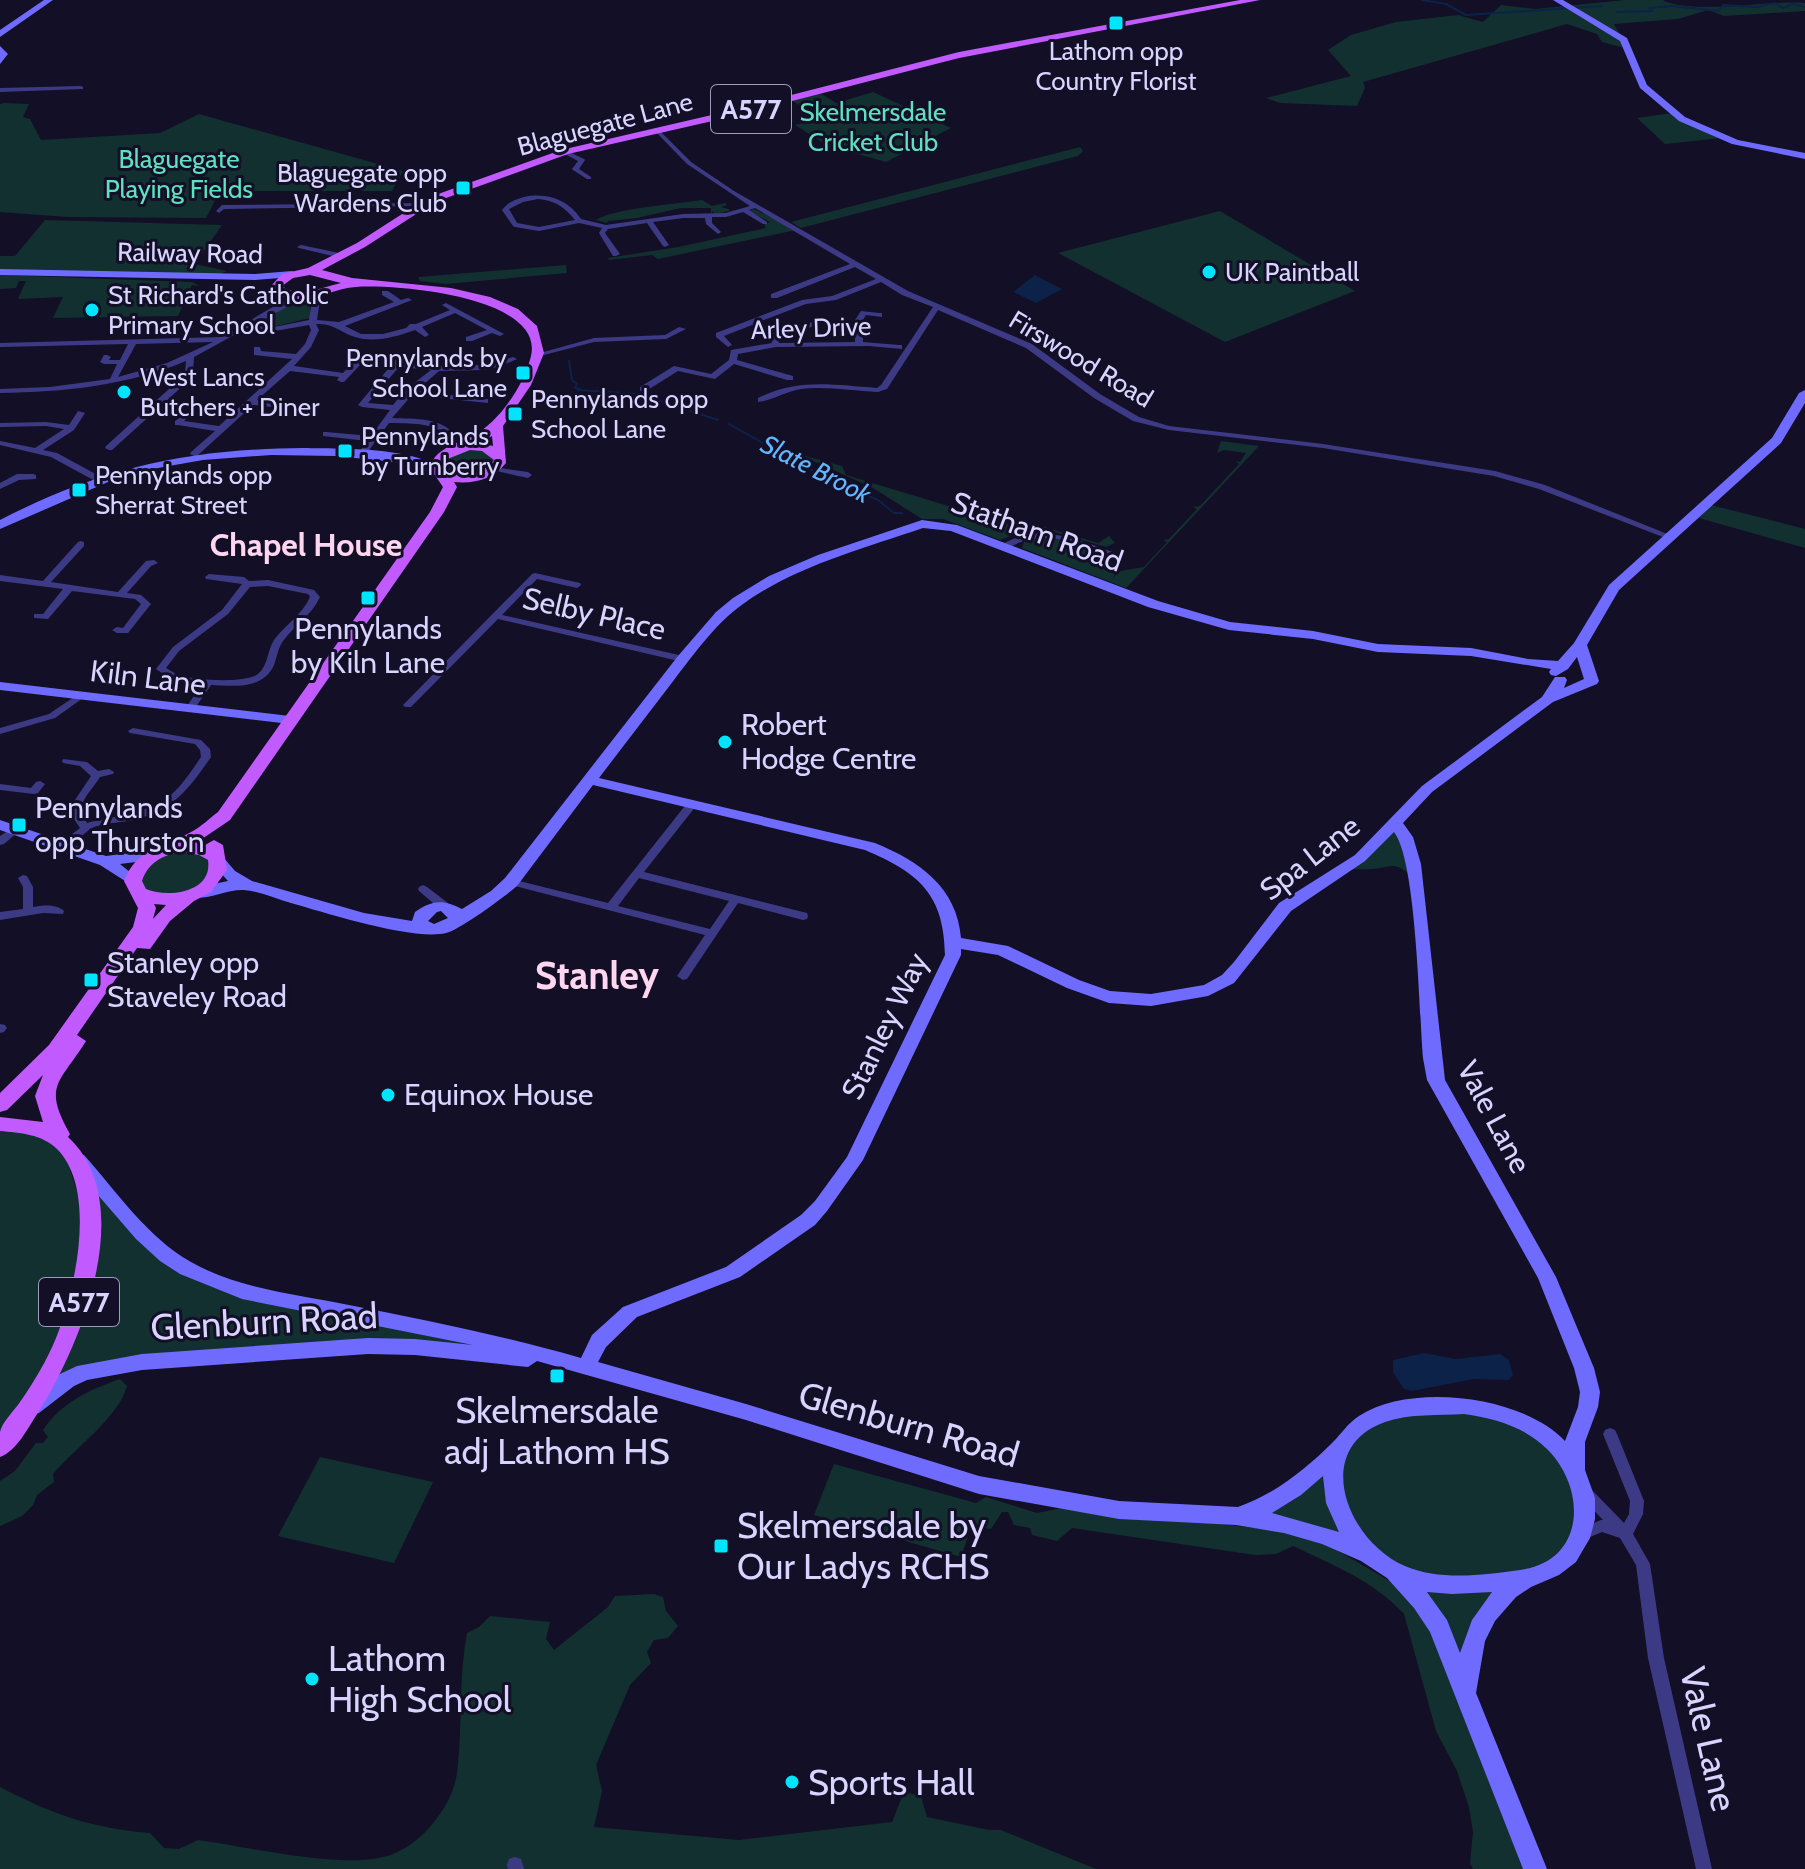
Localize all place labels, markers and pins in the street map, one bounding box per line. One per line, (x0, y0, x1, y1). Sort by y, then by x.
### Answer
marker: Lathom opp Country Florist (1107, 14, 1125, 32)
place label: Lathom opp Country Florist (1035, 35, 1197, 97)
place label: Blaguegate opp Wardens Club (277, 157, 447, 219)
marker: Blaguegate opp Wardens Club (454, 179, 472, 197)
place label: UK Paintball (1225, 256, 1359, 288)
marker: UK Paintball (1200, 263, 1218, 281)
place label: St Richard's Catholic Primary School (108, 279, 329, 341)
marker: St Richard's Catholic Primary School (83, 301, 101, 319)
place label: Pennylands by School Lane (346, 342, 507, 404)
place label: West Lancs Butchers + Diner (140, 361, 320, 423)
marker: Pennylands by School Lane (514, 364, 532, 382)
marker: West Lancs Butchers + Diner (115, 383, 133, 401)
place label: Pennylands opp School Lane (531, 383, 708, 445)
marker: Pennylands opp School Lane (506, 405, 524, 423)
place label: Pennylands by Turnberry (361, 420, 499, 482)
marker: Pennylands by Turnberry (336, 442, 354, 460)
place label: Pennylands opp Sherrat Street (95, 459, 272, 521)
marker: Pennylands opp Sherrat Street (70, 481, 88, 499)
marker: Pennylands by Kiln Lane (359, 589, 377, 607)
place label: Pennylands by Kiln Lane (291, 610, 445, 681)
place label: Robert Hodge Centre (741, 706, 916, 777)
marker: Robert Hodge Centre (716, 733, 734, 751)
place label: Pennylands opp Thurston (35, 789, 205, 860)
marker: Pennylands opp Thurston (10, 816, 28, 834)
place label: Stanley opp Staveley Road (107, 944, 287, 1015)
marker: Stanley opp Staveley Road (82, 971, 100, 989)
place label: Equinox House (404, 1076, 593, 1113)
marker: Equinox House (379, 1086, 397, 1104)
marker: Skelmersdale adj Lathom HS (548, 1367, 566, 1385)
place label: Skelmersdale adj Lathom HS (444, 1388, 670, 1473)
place label: Skelmersdale by Our Ladys RCHS (737, 1503, 990, 1588)
marker: Skelmersdale by Our Ladys RCHS (712, 1537, 730, 1555)
place label: Lathom High School (328, 1636, 512, 1721)
marker: Lathom High School (303, 1670, 321, 1688)
place label: Sports Hall (808, 1760, 975, 1804)
marker: Sports Hall (783, 1773, 801, 1791)

